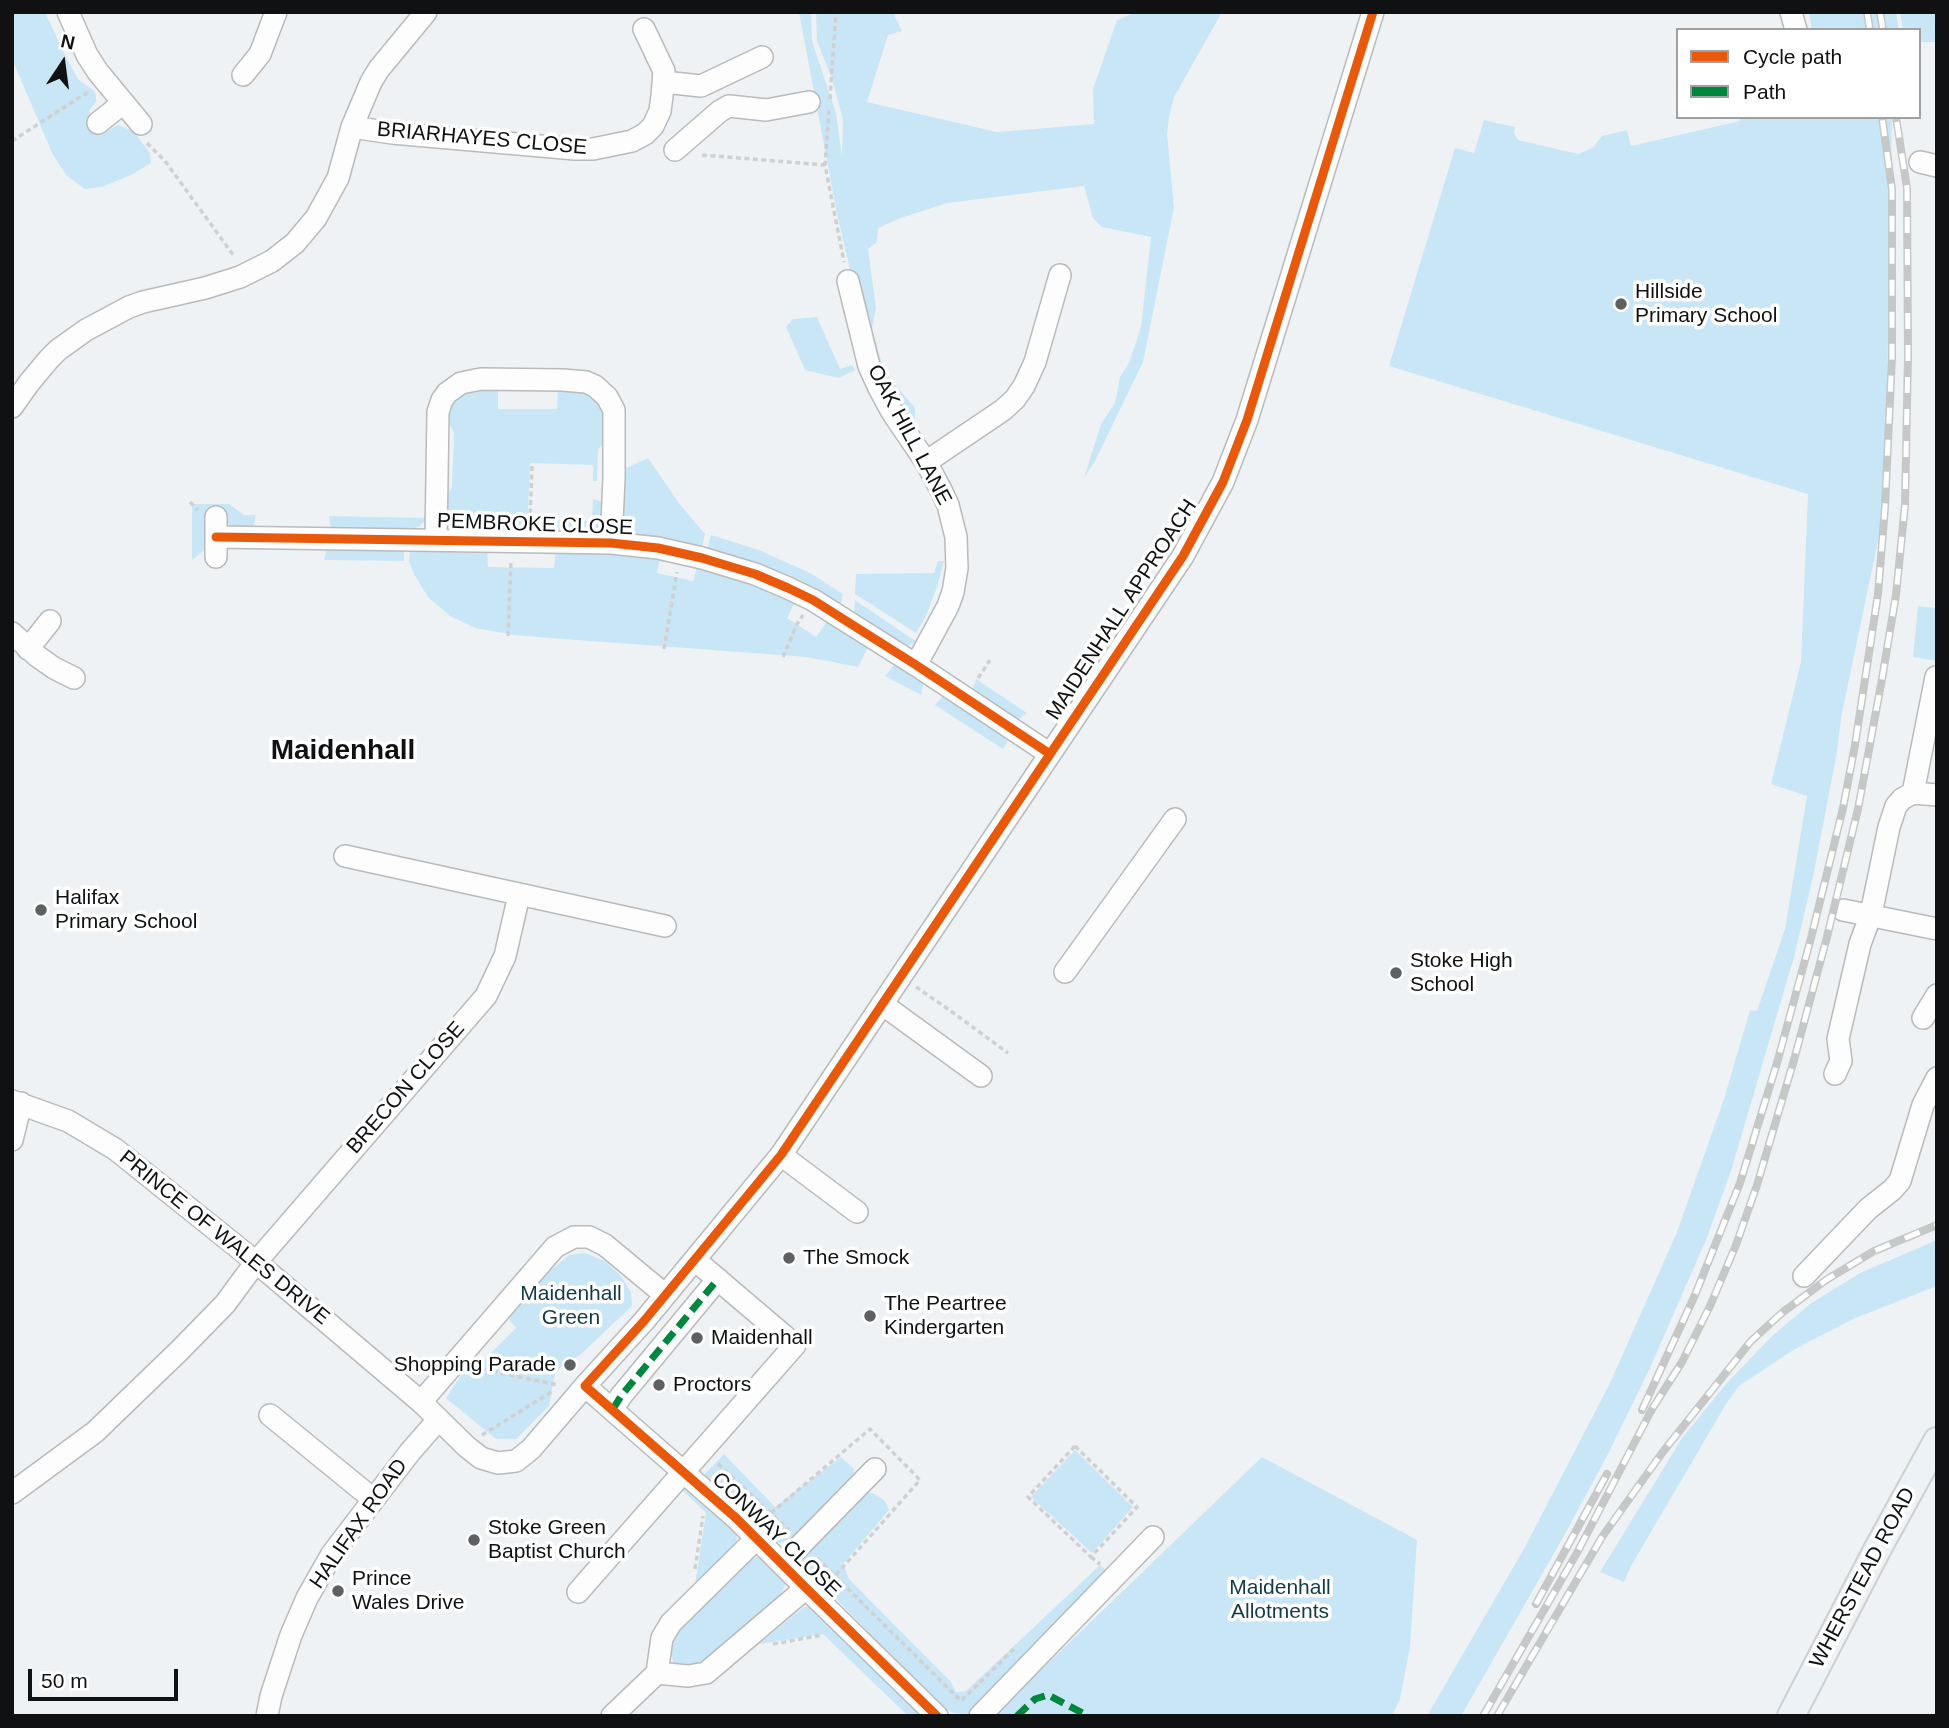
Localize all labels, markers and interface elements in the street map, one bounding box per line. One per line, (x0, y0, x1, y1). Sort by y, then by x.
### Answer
north arrow (28, 28, 98, 98)
legend (1676, 28, 1921, 119)
text: N (59, 30, 77, 54)
text: Cycle path (1743, 45, 1842, 68)
text: Path (1743, 80, 1786, 103)
street label: BRIARHAYES CLOSE (376, 117, 588, 161)
place label: Hillside Primary School (1635, 279, 1777, 329)
marker: Hillside Primary School (1613, 296, 1629, 312)
street label: OAK HILL LANE (861, 361, 957, 509)
street label: MAIDENHALL APPROACH (1041, 495, 1203, 725)
street label: PEMBROKE CLOSE (437, 509, 633, 541)
district label: Maidenhall (271, 734, 415, 768)
place label: Halifax Primary School (55, 885, 197, 935)
marker: Halifax Primary School (33, 902, 49, 918)
place label: Stoke High School (1410, 948, 1513, 998)
marker: Stoke High School (1388, 965, 1404, 981)
street label: BRECON CLOSE (342, 1017, 470, 1159)
street label: PRINCE OF WALES DRIVE (114, 1145, 334, 1331)
place label: The Smock (803, 1245, 909, 1271)
marker: The Smock (781, 1250, 797, 1266)
park label: Maidenhall Green (520, 1281, 622, 1331)
place label: The Peartree Kindergarten (884, 1291, 1007, 1341)
marker: The Peartree Kindergarten (862, 1308, 878, 1324)
place label: Maidenhall (711, 1325, 813, 1351)
marker: Maidenhall (689, 1330, 705, 1346)
place label: Shopping Parade (394, 1352, 556, 1378)
marker: Shopping Parade (562, 1357, 578, 1373)
place label: Proctors (673, 1372, 751, 1398)
marker: Proctors (651, 1377, 667, 1393)
street label: HALIFAX ROAD (305, 1454, 413, 1594)
street label: CONWAY CLOSE (706, 1467, 846, 1603)
street label: WHERSTEAD ROAD (1805, 1483, 1921, 1673)
place label: Stoke Green Baptist Church (488, 1515, 626, 1565)
marker: Stoke Green Baptist Church (466, 1532, 482, 1548)
place label: Prince Wales Drive (352, 1566, 464, 1616)
park label: Maidenhall Allotments (1229, 1575, 1331, 1625)
marker: Prince Wales Drive (330, 1583, 346, 1599)
scale bar (32, 1654, 182, 1698)
text: 50 m (41, 1669, 88, 1692)

